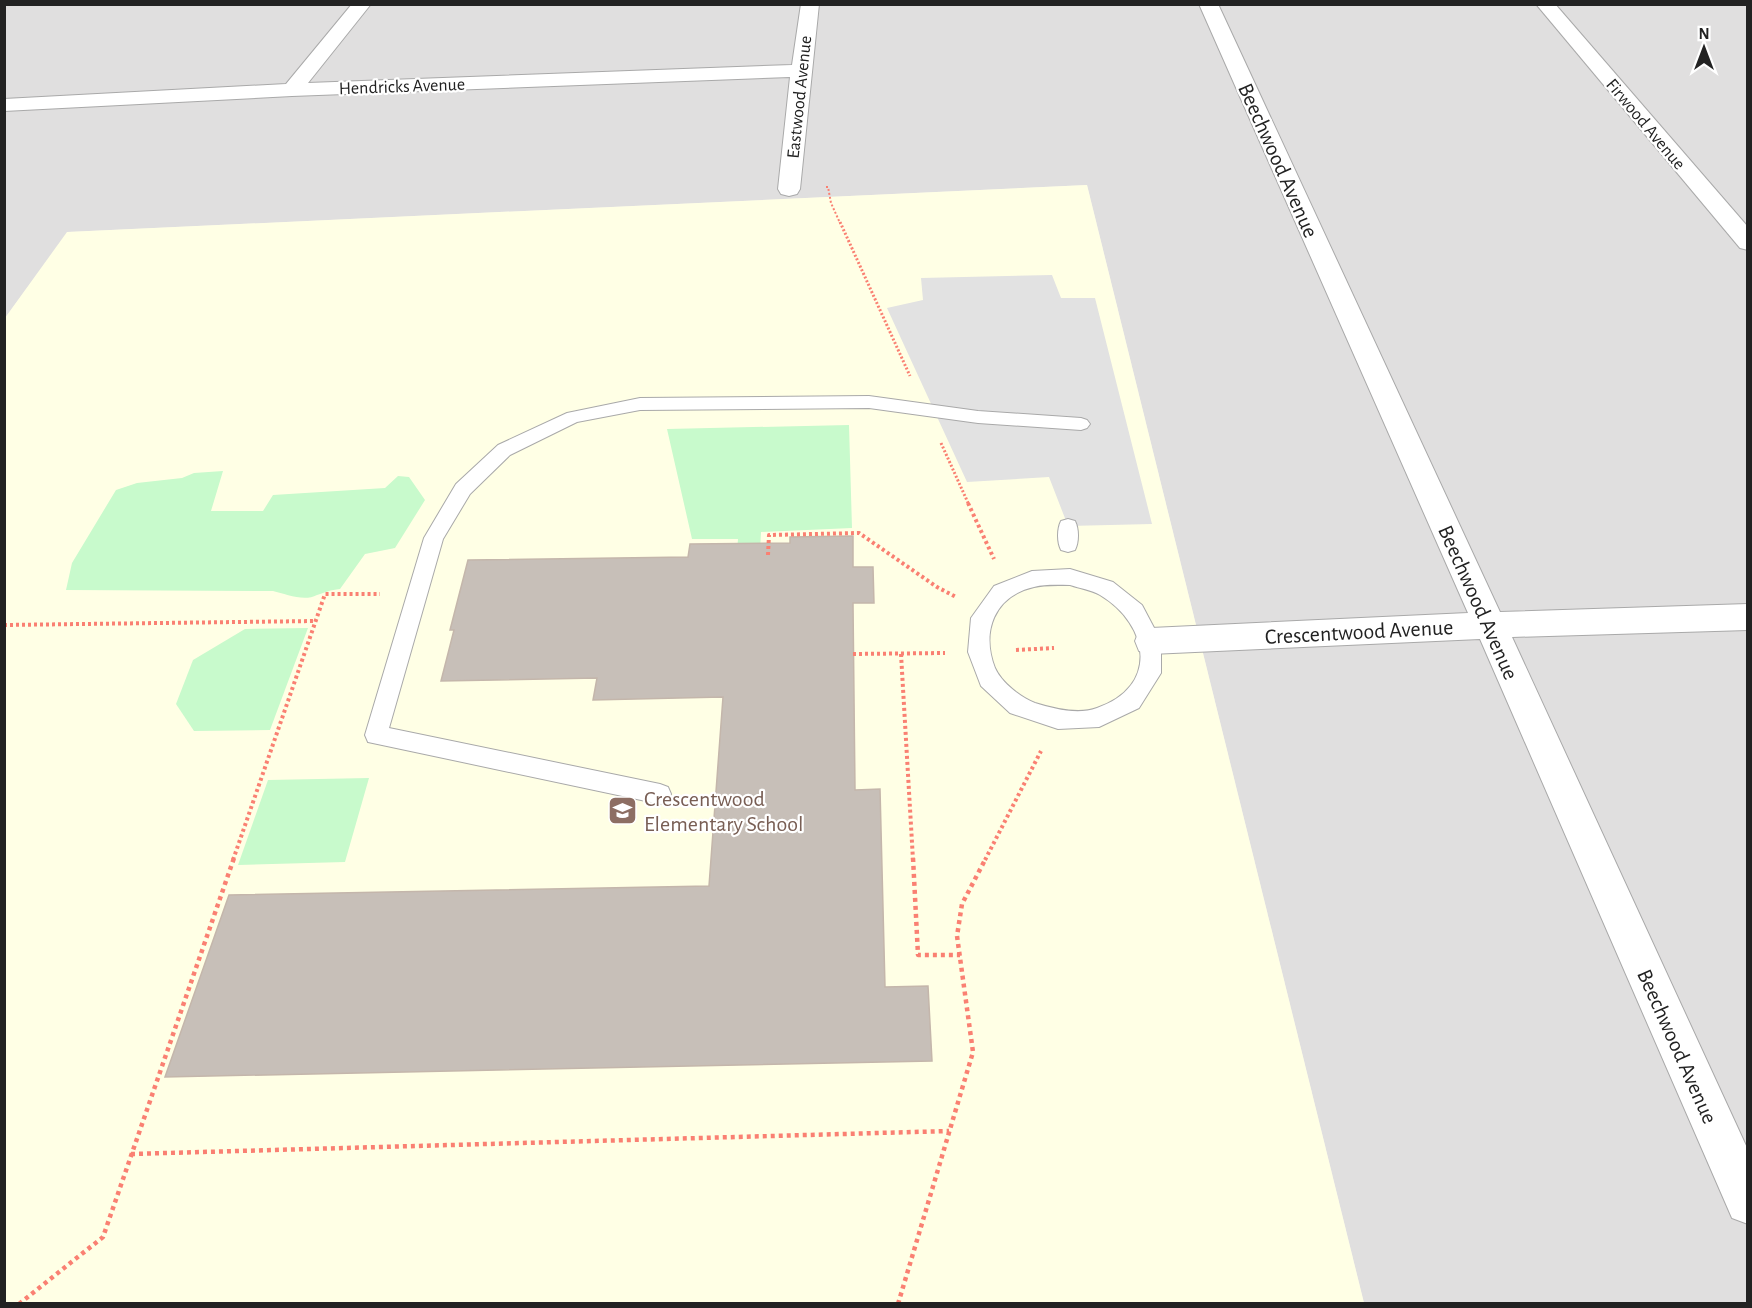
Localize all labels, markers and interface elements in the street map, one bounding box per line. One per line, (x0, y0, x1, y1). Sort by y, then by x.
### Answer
north arrow (1674, 18, 1734, 78)
text: N (1698, 26, 1710, 42)
street label: Eastwood Avenue (785, 35, 815, 159)
street label: Hendricks Avenue (339, 76, 465, 98)
street label: Firwood Avenue (1602, 76, 1688, 174)
street label: Beechwood Avenue (1234, 80, 1322, 241)
street label: Beechwood Avenue (1434, 522, 1522, 683)
street label: Crescentwood Avenue (1264, 616, 1454, 648)
place label: Crescentwood Elementary School (644, 788, 804, 835)
school or university icon: Crescentwood Elementary School (607, 795, 639, 827)
street label: Beechwood Avenue (1633, 966, 1721, 1127)

